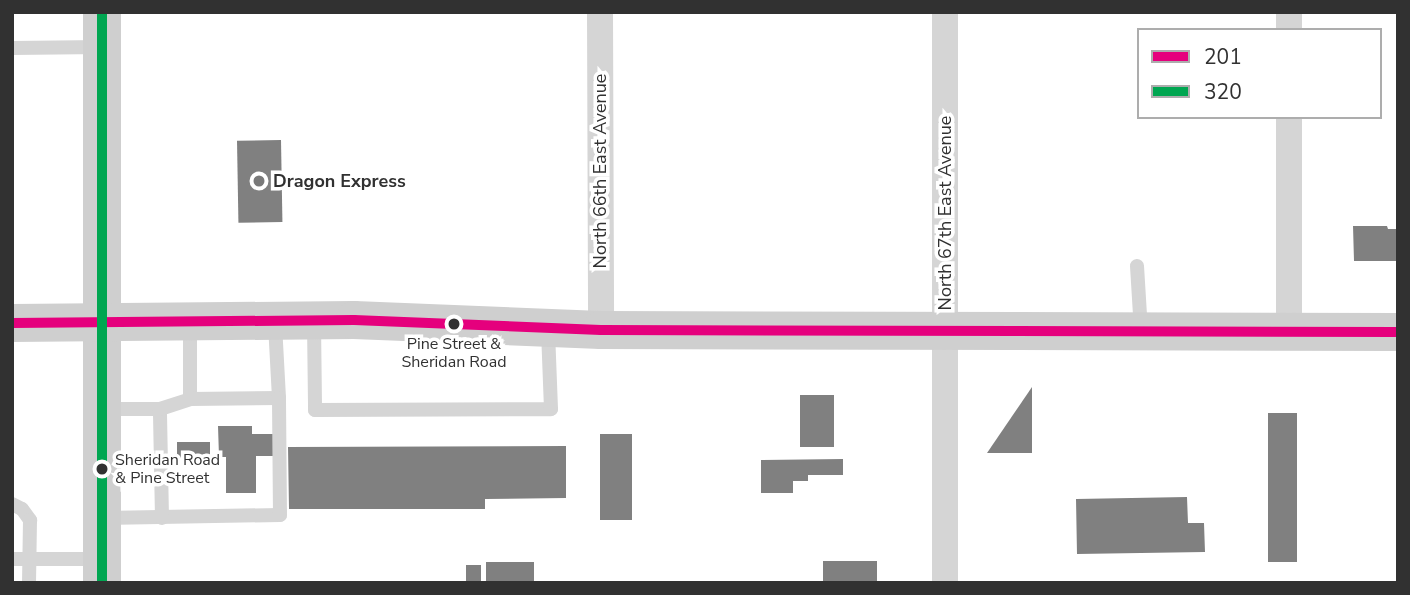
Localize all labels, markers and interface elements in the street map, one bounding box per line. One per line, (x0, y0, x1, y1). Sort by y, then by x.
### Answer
legend (1137, 28, 1382, 119)
text: 201 (1204, 43, 1242, 71)
street label: North 66th East Avenue (589, 74, 611, 268)
text: 320 (1204, 78, 1242, 106)
street label: North 67th East Avenue (934, 116, 956, 310)
place label: Dragon Express (273, 170, 406, 192)
marker: Dragon Express (251, 173, 267, 189)
marker: Pine Street & Sheridan Road (447, 317, 461, 331)
place label: Pine Street & Sheridan Road (401, 334, 507, 372)
place label: Sheridan Road & Pine Street (115, 450, 220, 488)
marker: Sheridan Road & Pine Street (95, 462, 109, 476)

